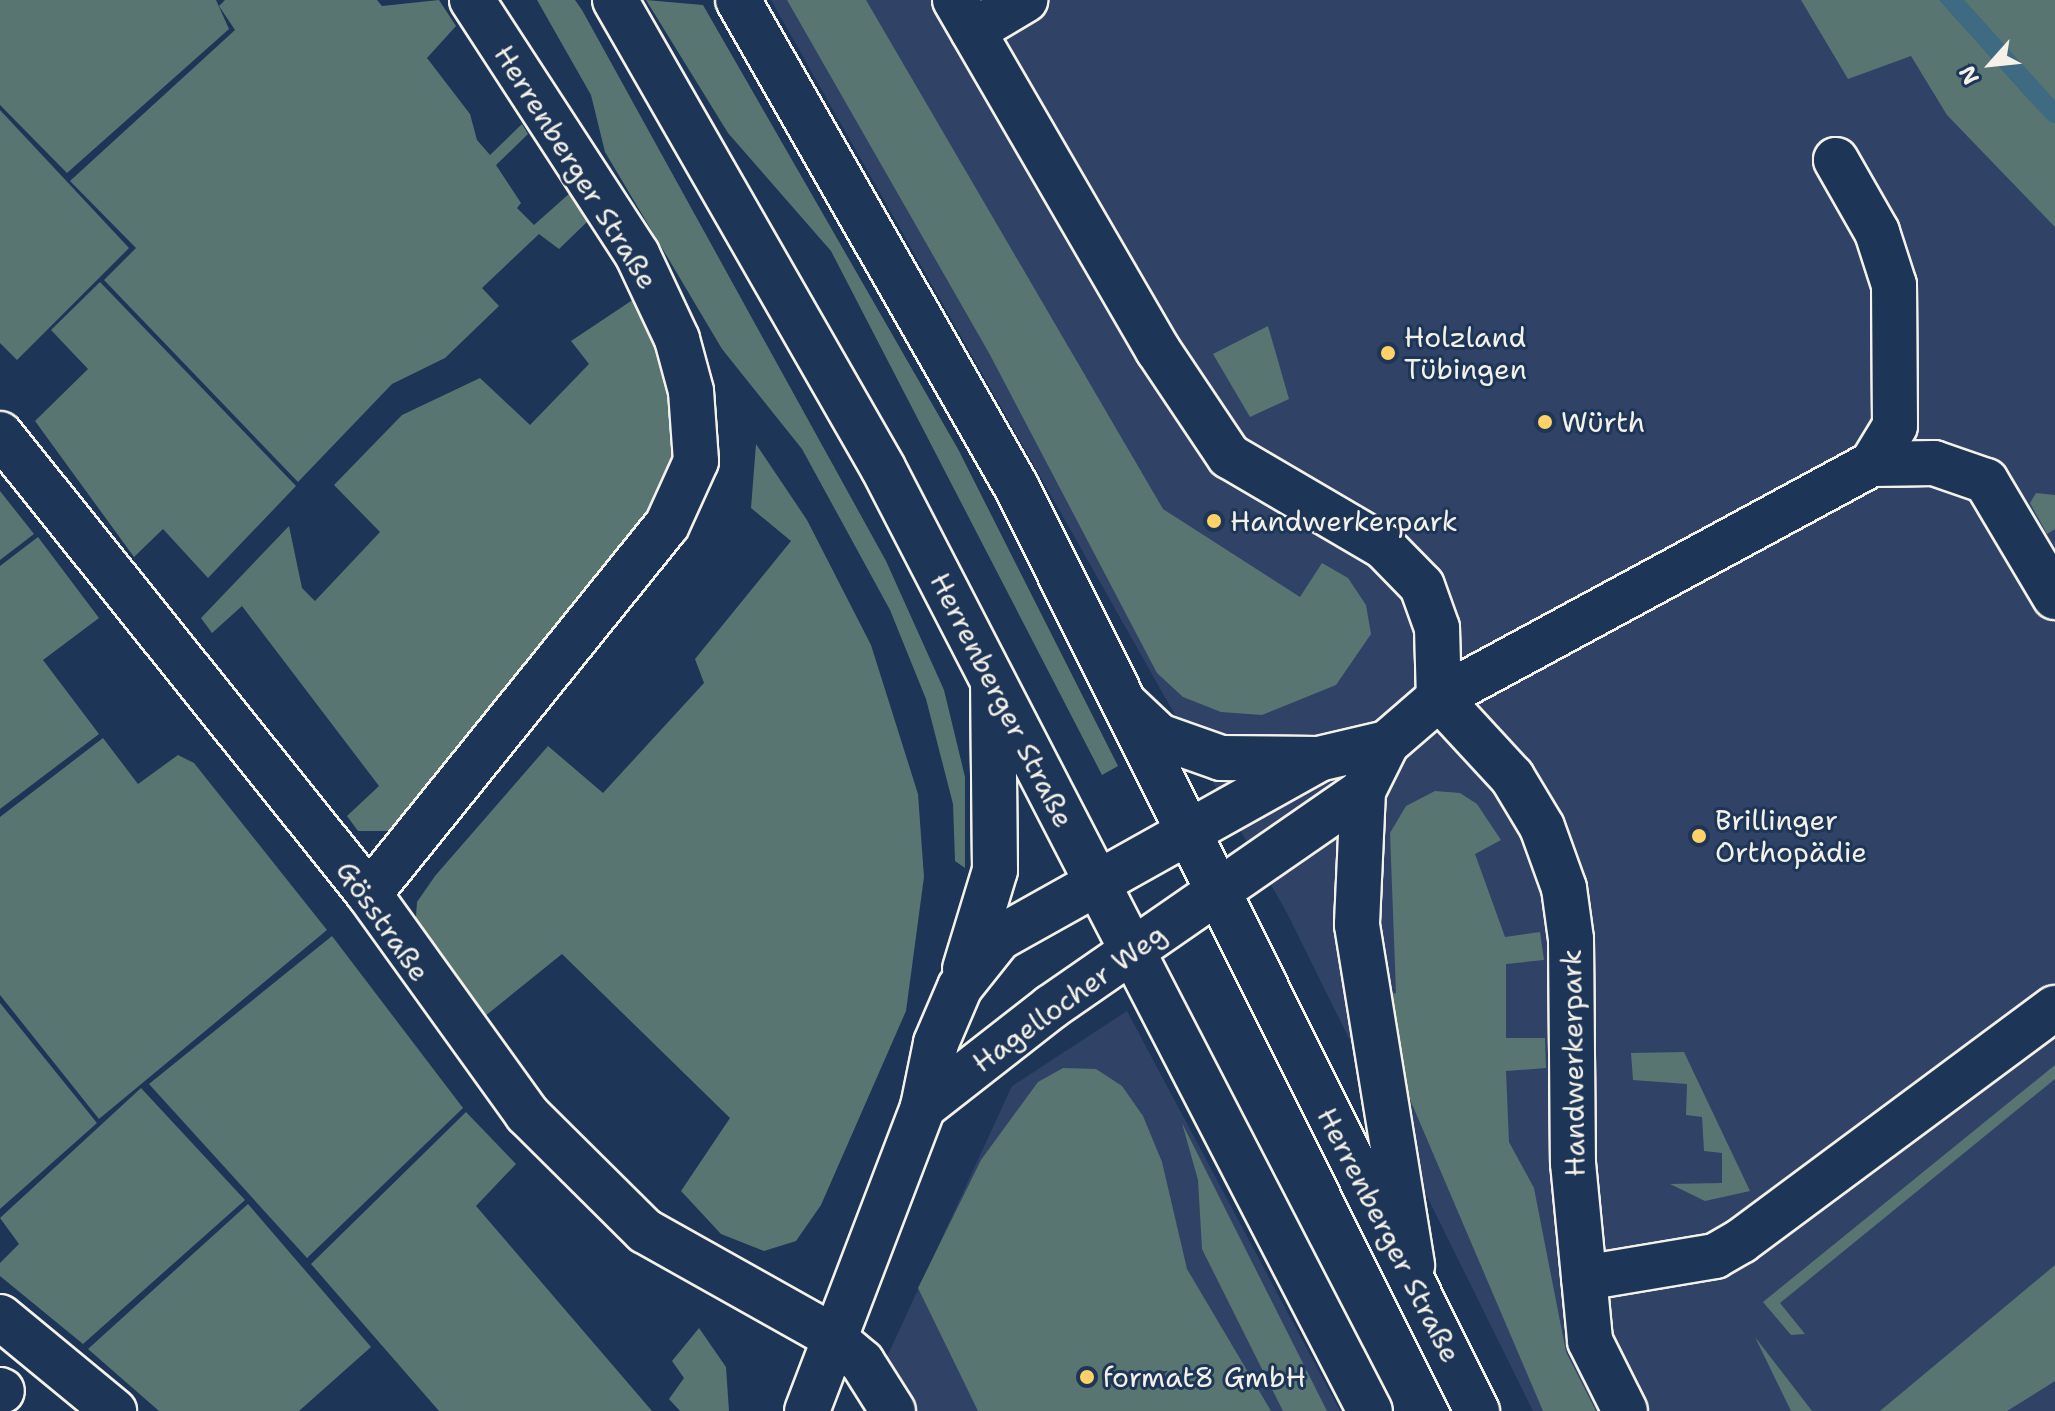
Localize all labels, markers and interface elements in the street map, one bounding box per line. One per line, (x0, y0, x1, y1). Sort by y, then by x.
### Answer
north arrow (1951, 24, 2031, 104)
street label: Herrenberger Straße (487, 39, 665, 295)
text: N (1952, 61, 1986, 89)
place label: Holzland Tübingen (1404, 320, 1527, 386)
marker: Holzland Tübingen (1379, 344, 1397, 362)
place label: Würth (1561, 405, 1645, 439)
marker: Würth (1536, 413, 1554, 431)
place label: Handwerkerpark (1230, 504, 1458, 538)
marker: Handwerkerpark (1205, 512, 1223, 530)
street label: Herrenberger Straße (923, 567, 1081, 833)
place label: Brillinger Orthopädie (1715, 803, 1867, 869)
marker: Brillinger Orthopädie (1690, 827, 1708, 845)
street label: Gösstraße (329, 854, 437, 988)
street label: Hagellocher Weg (966, 917, 1172, 1079)
street label: Handwerkerpark (1554, 949, 1592, 1177)
street label: Herrenberger Straße (1310, 1102, 1468, 1368)
place label: format8 GmbH (1103, 1360, 1306, 1394)
marker: format8 GmbH (1078, 1368, 1096, 1386)

